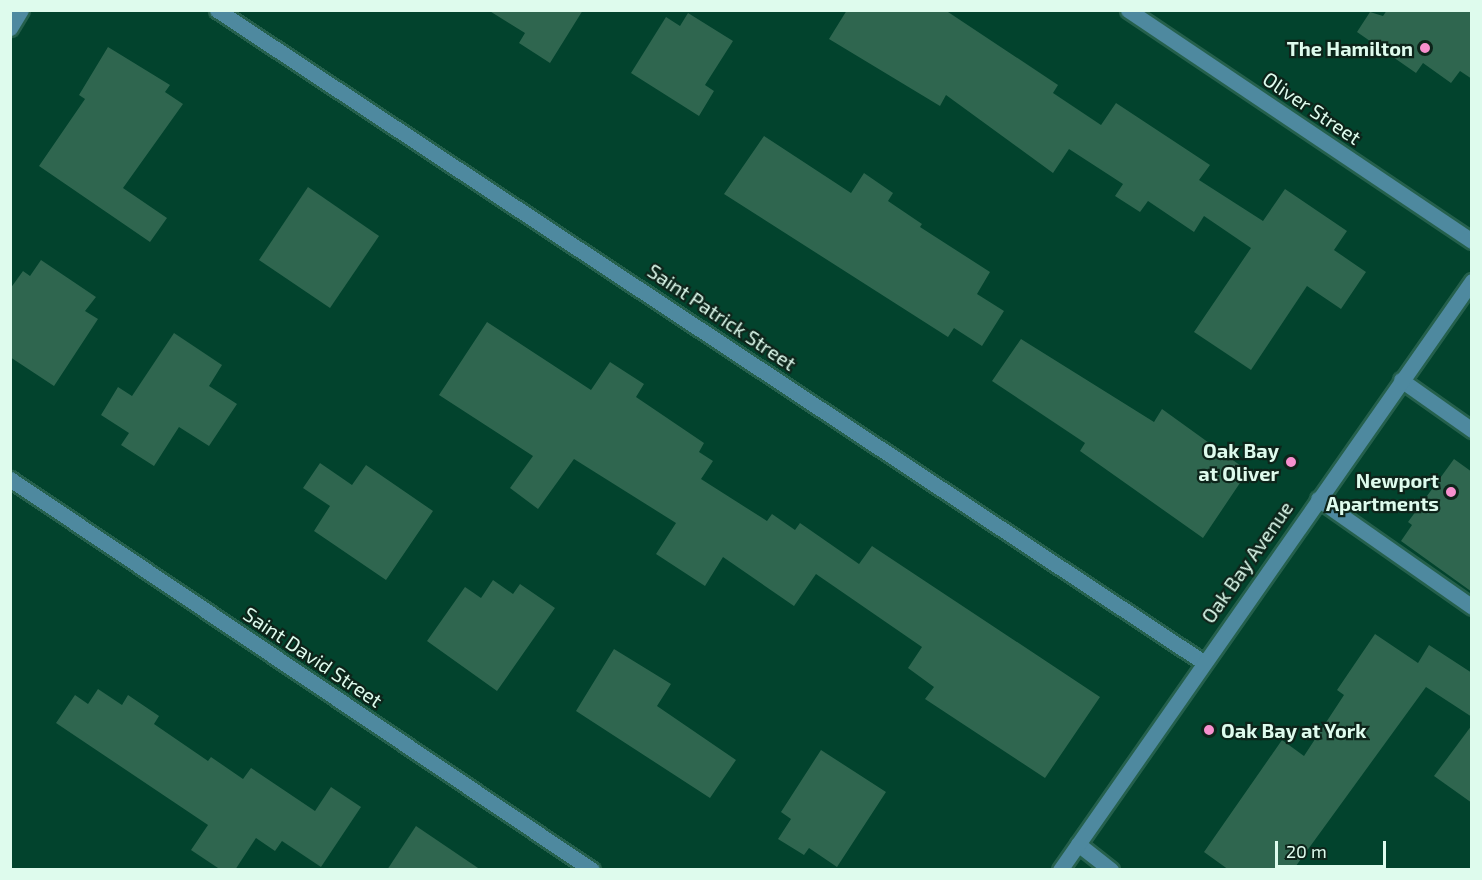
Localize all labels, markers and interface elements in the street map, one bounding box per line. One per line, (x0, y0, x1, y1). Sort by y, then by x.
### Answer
place label: The Hamilton (1287, 36, 1413, 60)
marker: The Hamilton (1418, 41, 1432, 55)
street label: Oliver Street (1258, 66, 1366, 150)
street label: Saint Patrick Street (643, 258, 801, 376)
place label: Oak Bay at Oliver (1198, 438, 1279, 485)
marker: Oak Bay at Oliver (1284, 455, 1298, 469)
place label: Newport Apartments (1326, 468, 1439, 515)
marker: Newport Apartments (1444, 485, 1458, 499)
street label: Oak Bay Avenue (1196, 496, 1298, 628)
street label: Saint David Street (239, 602, 387, 712)
place label: Oak Bay at York (1221, 718, 1368, 742)
marker: Oak Bay at York (1202, 723, 1216, 737)
scale bar (1278, 829, 1389, 867)
text: 20 m (1286, 840, 1327, 862)

